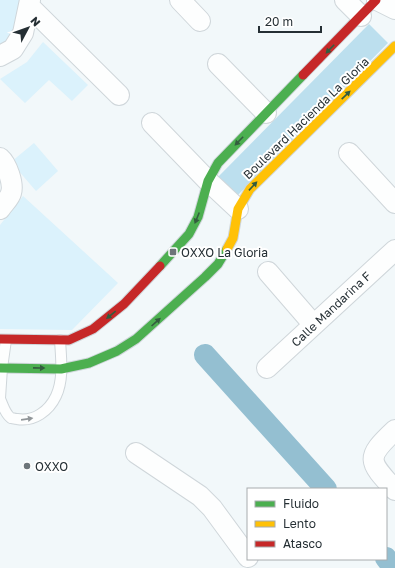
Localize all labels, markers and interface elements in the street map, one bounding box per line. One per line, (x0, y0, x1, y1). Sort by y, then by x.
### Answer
north arrow (8, 8, 48, 48)
scale bar (259, 8, 321, 34)
text: N (28, 14, 44, 29)
text: 20 m (265, 14, 293, 29)
one-way arrow (326, 44, 335, 53)
street label: Boulevard Hacienda La Gloria (240, 54, 372, 182)
one-way arrow (341, 90, 351, 100)
one-way arrow (234, 136, 244, 146)
one-way arrow (248, 181, 258, 191)
one-way arrow (193, 213, 199, 225)
place label: OXXO La Gloria (181, 245, 268, 260)
marker: OXXO La Gloria (168, 247, 178, 257)
street label: Calle Mandarina F (288, 268, 374, 350)
one-way arrow (106, 310, 117, 319)
one-way arrow (151, 317, 161, 326)
one-way arrow (33, 365, 46, 371)
one-way arrow (21, 416, 34, 422)
place label: OXXO (35, 459, 68, 474)
marker: OXXO (22, 461, 32, 471)
legend (247, 488, 387, 560)
text: Fluido (283, 496, 319, 511)
text: Lento (283, 516, 316, 531)
text: Atasco (283, 536, 322, 551)

